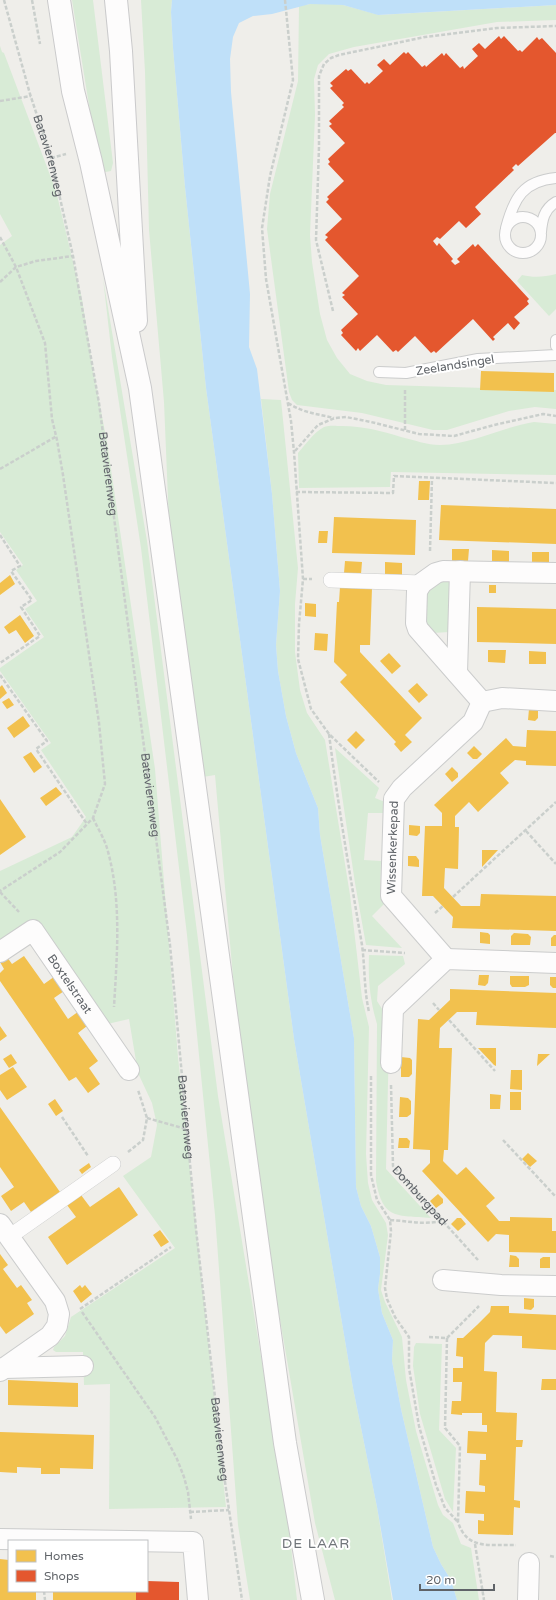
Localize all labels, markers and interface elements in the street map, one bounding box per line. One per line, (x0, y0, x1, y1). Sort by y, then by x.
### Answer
street label: Batavierenweg (30, 113, 66, 198)
street label: Zeelandsingel (415, 352, 495, 378)
street label: Batavierenweg (96, 431, 121, 517)
street label: Batavierenweg (138, 752, 163, 838)
street label: Wissenkerkepad (384, 801, 401, 895)
street label: Boxtelstraat (45, 951, 95, 1017)
street label: Batavierenweg (175, 1074, 197, 1160)
street label: Domburgpad (389, 1163, 450, 1229)
street label: Batavierenweg (208, 1396, 232, 1482)
district label: DE LAAR (282, 1535, 350, 1552)
legend (8, 1540, 148, 1592)
text: Homes (44, 1549, 84, 1563)
scale bar (420, 1566, 494, 1592)
text: Shops (44, 1569, 79, 1583)
text: 20 m (426, 1573, 455, 1587)

